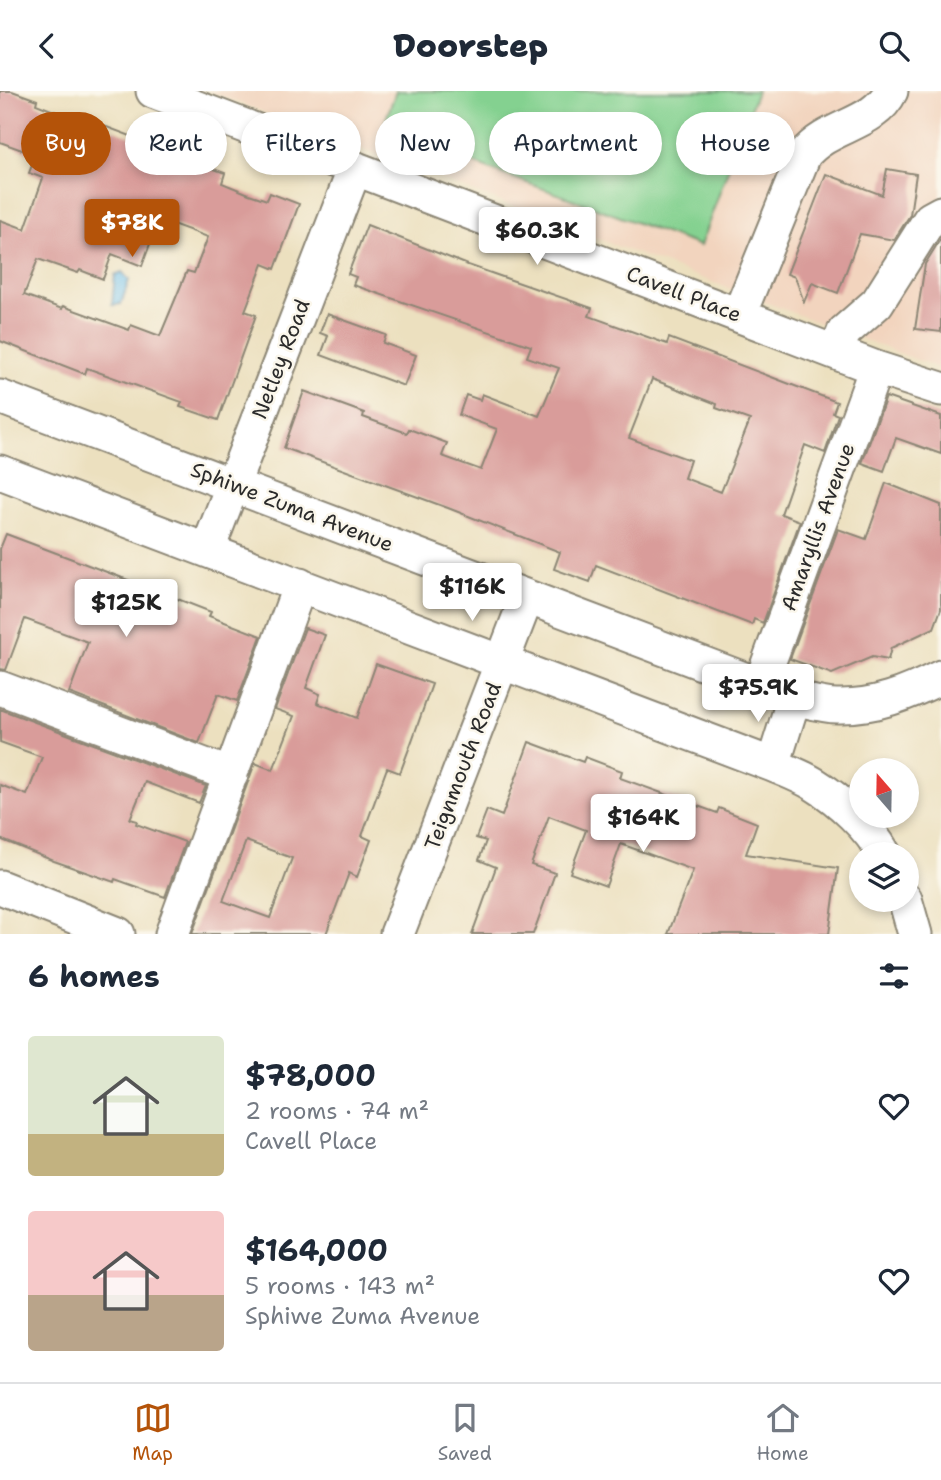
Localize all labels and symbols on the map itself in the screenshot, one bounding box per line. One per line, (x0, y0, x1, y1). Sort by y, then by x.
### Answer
pin: $78K (91, 199, 173, 259)
pin: $60.3K (480, 207, 594, 267)
street label: Cavell Place (623, 259, 745, 329)
street label: Netley Road (245, 295, 317, 423)
street label: Amaryllis Avenue (775, 439, 861, 615)
street label: Sphiwe Zuma Avenue (187, 455, 397, 559)
pin: $116K (423, 563, 521, 623)
pin: $125K (77, 580, 175, 639)
pin: $75.9K (701, 665, 815, 724)
street label: Teignmouth Road (418, 678, 508, 854)
north arrow (849, 758, 919, 828)
pin: $164K (594, 795, 692, 854)

